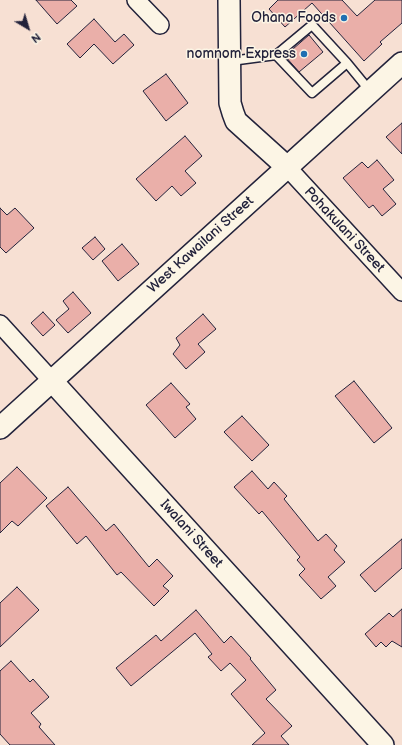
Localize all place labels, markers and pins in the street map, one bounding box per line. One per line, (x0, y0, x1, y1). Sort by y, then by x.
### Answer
place label: Ohana Foods (251, 10, 336, 26)
marker: Ohana Foods (339, 13, 349, 23)
place label: nomnom Express (187, 46, 296, 62)
marker: nomnom Express (299, 49, 309, 59)

